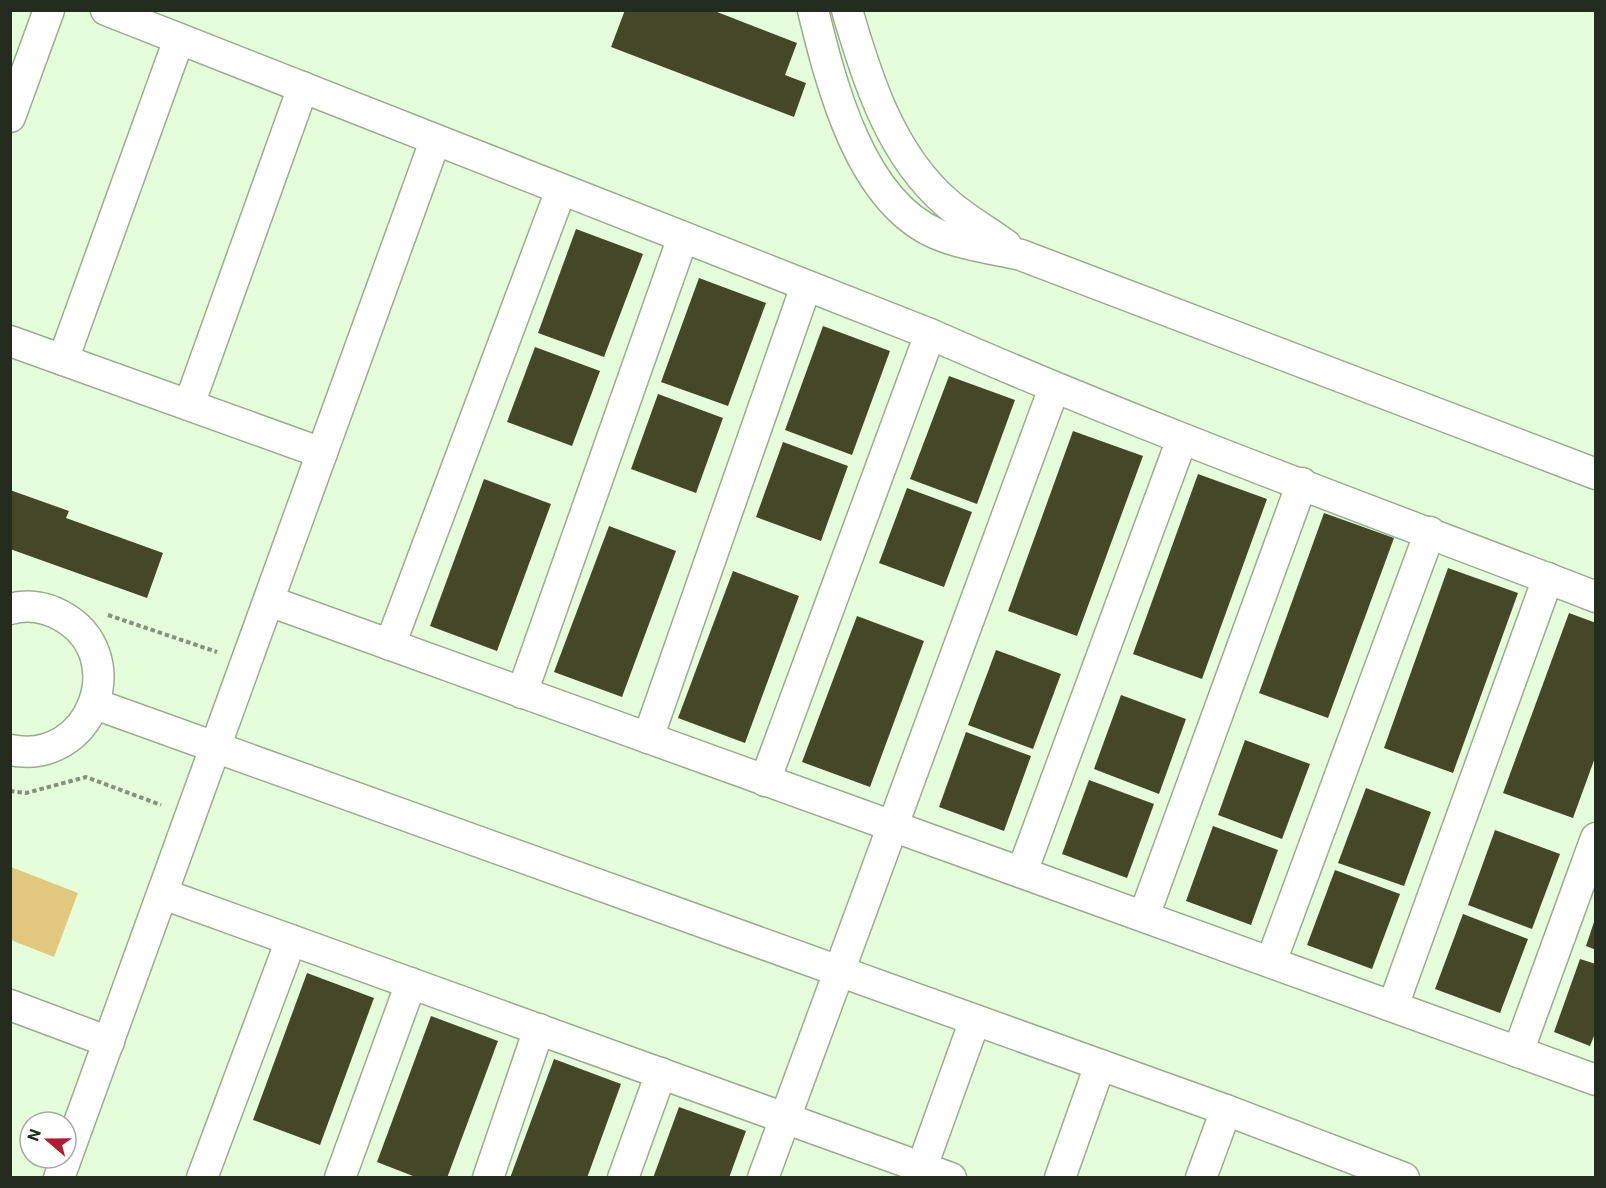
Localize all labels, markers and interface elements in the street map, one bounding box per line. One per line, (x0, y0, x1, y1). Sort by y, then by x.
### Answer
north arrow (18, 1110, 78, 1170)
text: N (24, 1126, 45, 1144)

